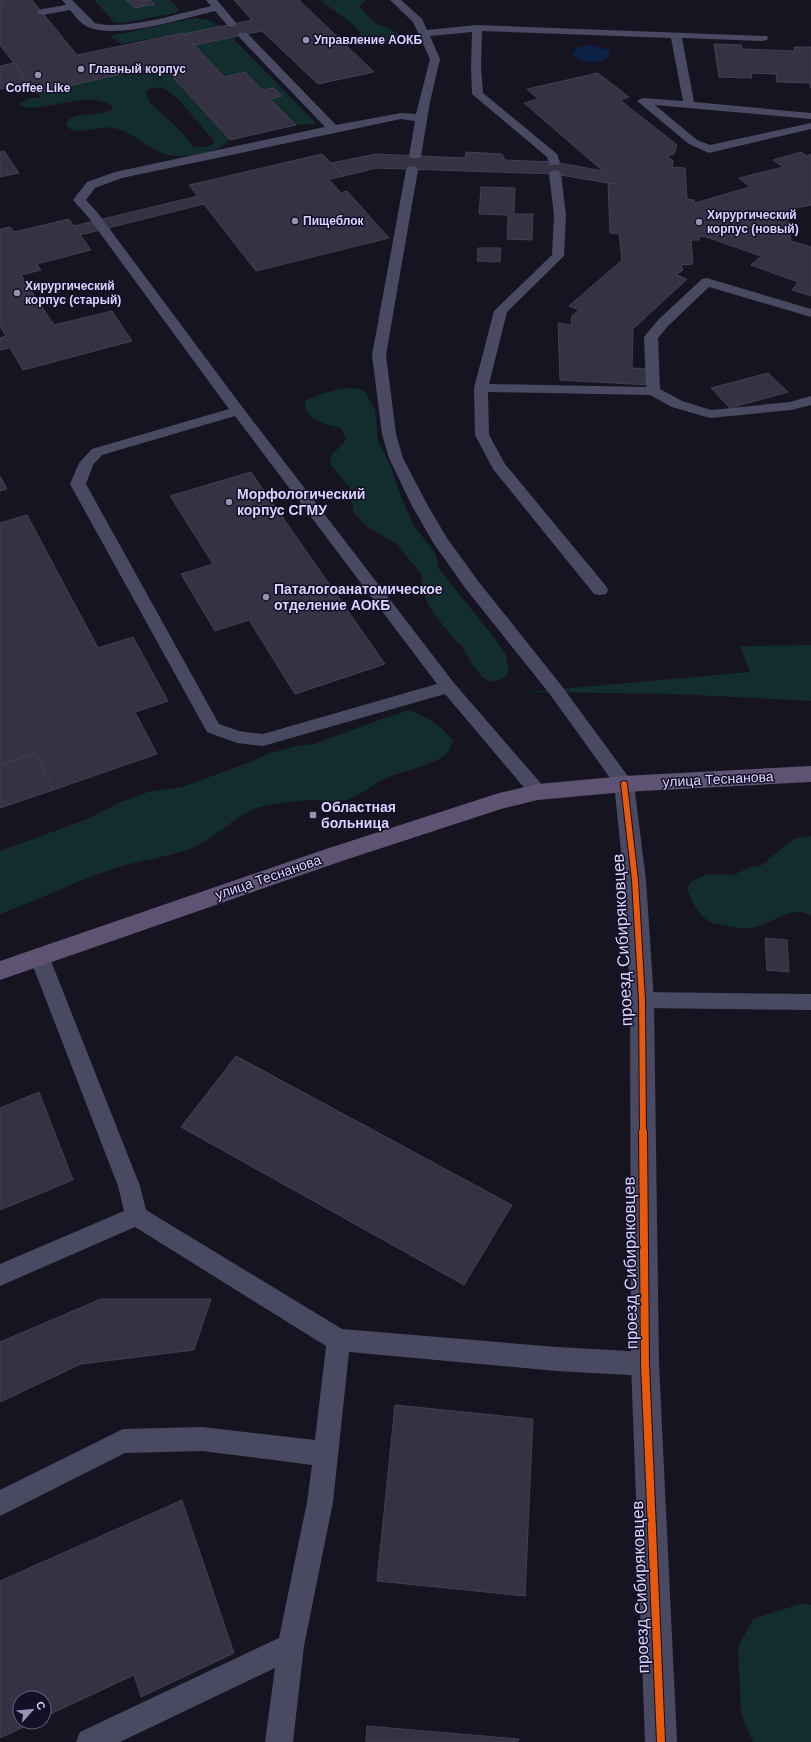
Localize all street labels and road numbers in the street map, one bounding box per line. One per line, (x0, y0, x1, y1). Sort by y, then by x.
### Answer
street label: улица Теснанова (662, 768, 774, 790)
street label: улица Теснанова (213, 851, 323, 903)
street label: проезд Сибиряковцев (608, 853, 637, 1027)
street label: проезд Сибиряковцев (619, 1176, 642, 1350)
street label: проезд Сибиряковцев (628, 1500, 653, 1674)

